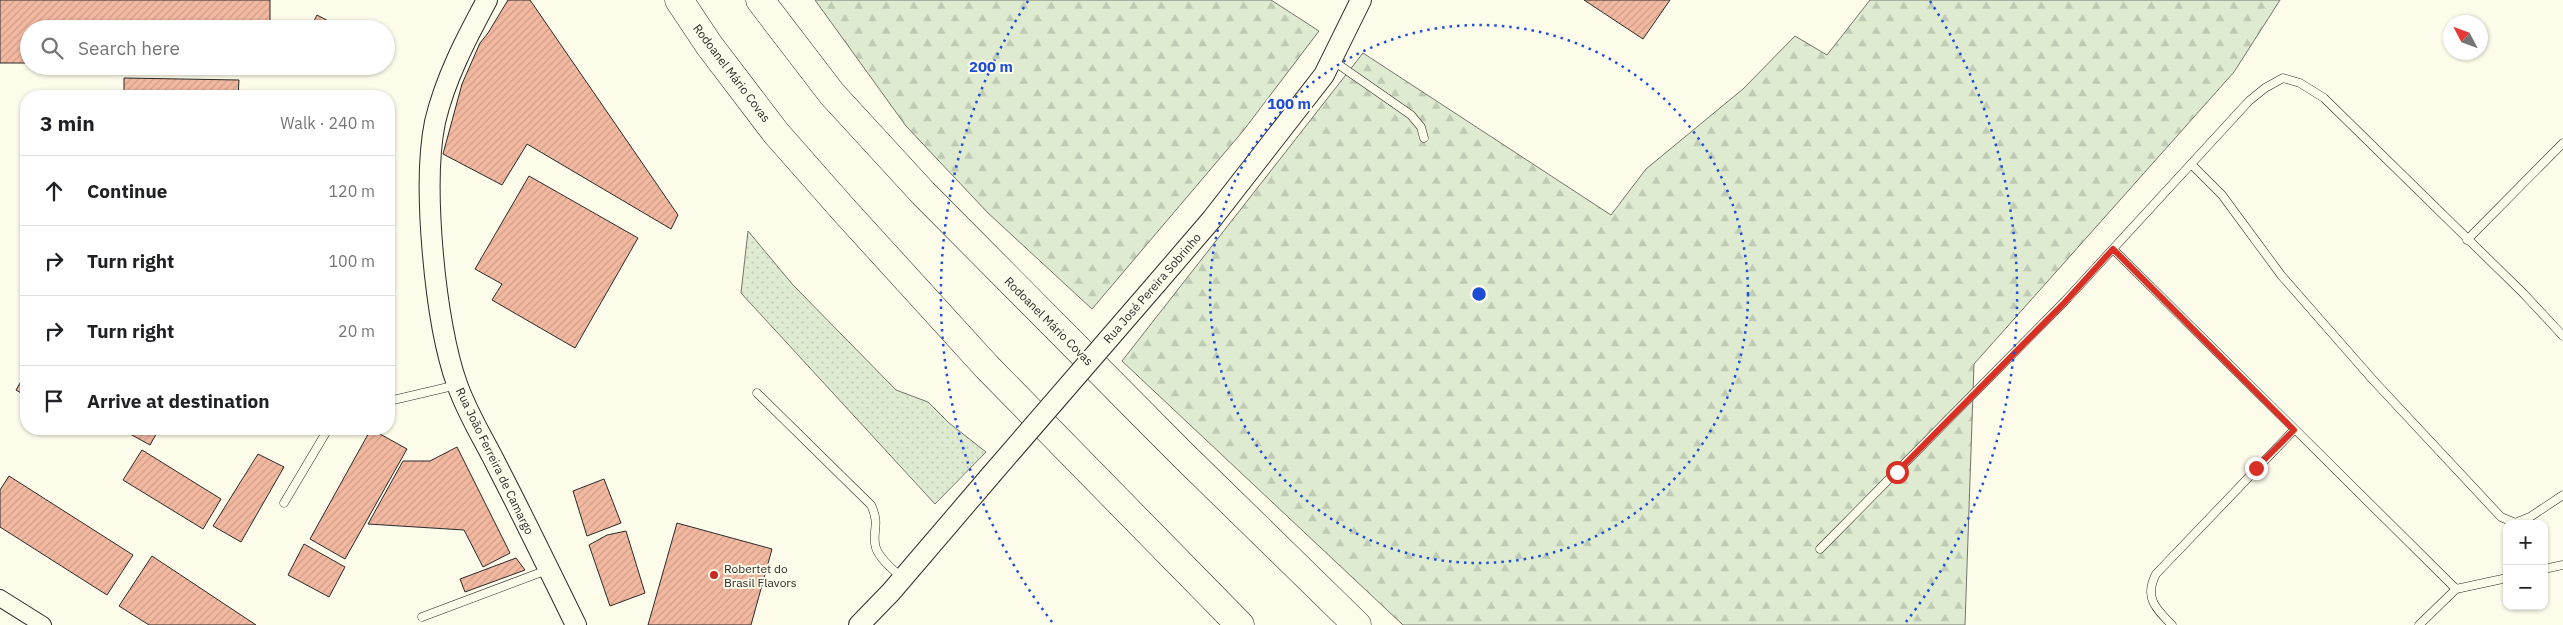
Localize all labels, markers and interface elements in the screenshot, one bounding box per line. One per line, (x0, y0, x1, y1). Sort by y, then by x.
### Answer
north arrow (2443, 15, 2488, 60)
search box (20, 20, 395, 75)
street label: Rodoanel Mário Covas (690, 21, 774, 125)
icon: search (38, 34, 66, 62)
text: Search here (78, 36, 180, 60)
text: 200 m (969, 57, 1013, 76)
text: 100 m (1267, 94, 1311, 113)
text: 3 min (40, 109, 95, 137)
text: Walk · 240 m (280, 113, 375, 133)
icon: ahead (40, 177, 68, 205)
text: Continue (87, 179, 167, 203)
text: 120 m (328, 181, 375, 201)
street label: Rua José Pereira Sobrinho (1100, 230, 1204, 346)
icon: right (40, 247, 68, 275)
text: Turn right (87, 249, 174, 273)
text: 100 m (328, 251, 375, 271)
street label: Rodoanel Mário Covas (1002, 274, 1096, 368)
centre of rings (1470, 285, 1488, 303)
icon: right (40, 317, 68, 345)
text: Turn right (87, 319, 174, 343)
text: 20 m (338, 321, 375, 341)
street label: Rua João Ferreira de Camargo (453, 385, 537, 537)
icon: arrive (40, 387, 68, 415)
text: Arrive at destination (87, 389, 270, 413)
route end (2245, 457, 2268, 480)
route start (1886, 461, 1909, 484)
map controls (2503, 520, 2548, 610)
button: + (2503, 520, 2548, 565)
place label: Robertet do Brasil Flavors (724, 561, 797, 590)
button: − (2503, 565, 2548, 610)
marker: Robertet do Brasil Flavors (708, 569, 720, 581)

